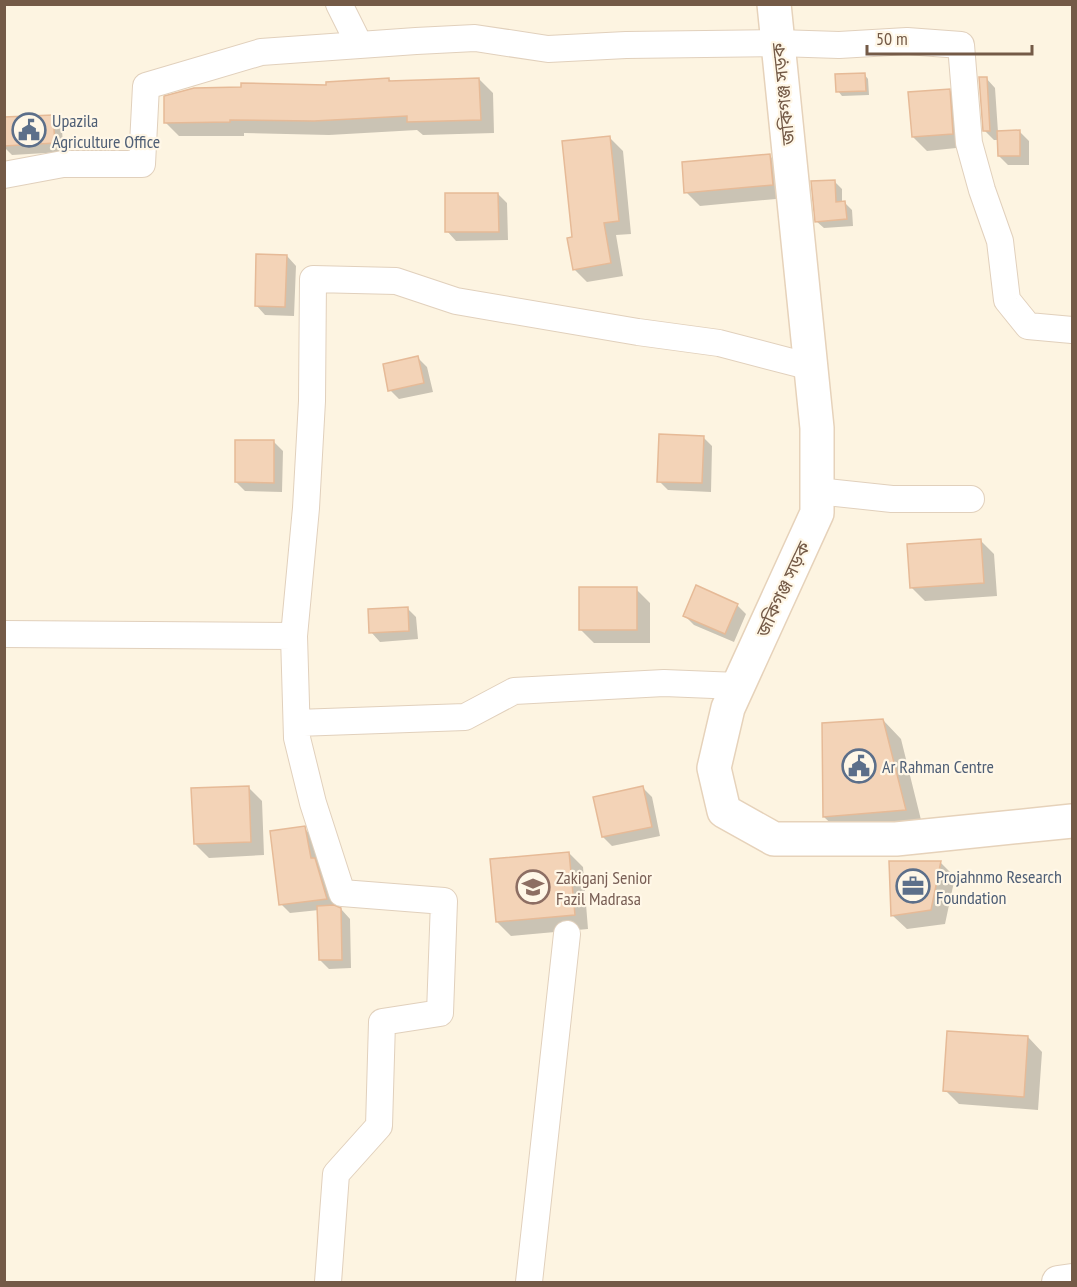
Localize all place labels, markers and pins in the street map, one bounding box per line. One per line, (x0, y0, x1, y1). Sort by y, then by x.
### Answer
place label: Upazila Agriculture Office (52, 109, 160, 153)
public building icon: Upazila Agriculture Office (11, 112, 47, 148)
public building icon: Ar Rahman Centre (841, 748, 877, 784)
place label: Ar Rahman Centre (882, 755, 994, 778)
place label: Projahnmo Research Foundation (936, 865, 1062, 909)
place label: Zakiganj Senior Fazil Madrasa (556, 866, 652, 910)
office icon: Projahnmo Research Foundation (895, 868, 931, 904)
school or university icon: Zakiganj Senior Fazil Madrasa (515, 869, 551, 905)

